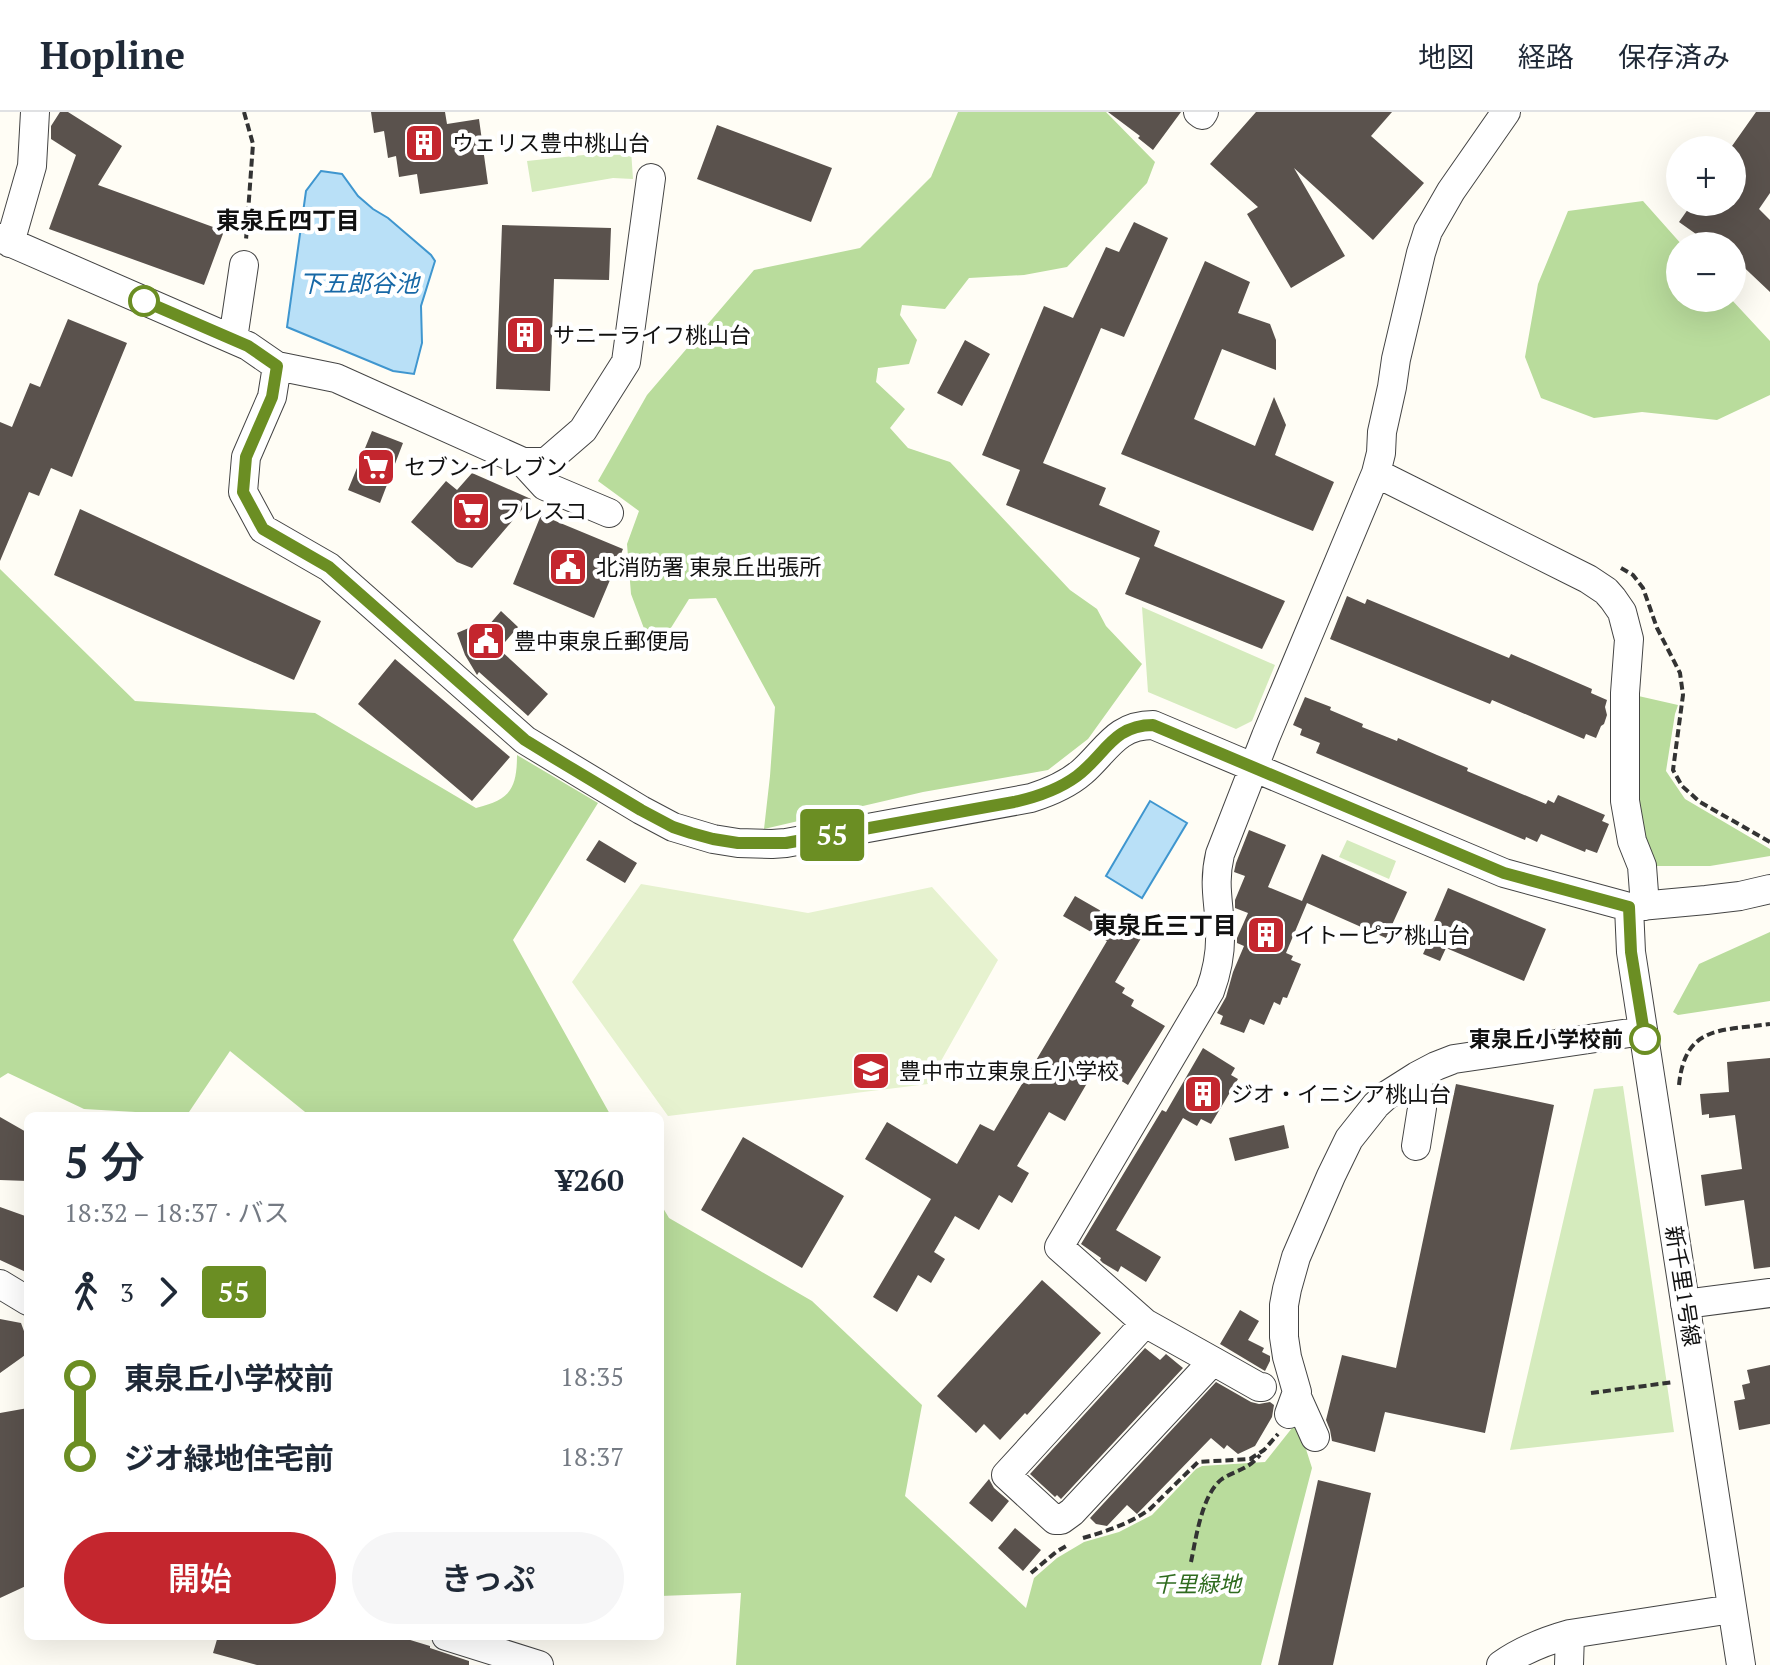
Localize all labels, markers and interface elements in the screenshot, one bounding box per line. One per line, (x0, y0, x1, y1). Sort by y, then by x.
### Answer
text: Hopline (40, 30, 185, 80)
text: 地図 (1418, 38, 1474, 75)
text: 経路 (1518, 38, 1574, 75)
text: 保存済み (1618, 38, 1730, 75)
building icon: ウェリス豊中桃山台 (403, 122, 445, 164)
place label: ウェリス豊中桃山台 (452, 128, 650, 157)
map controls (1666, 136, 1746, 312)
button: + (1666, 136, 1746, 216)
district label: 東泉丘四丁目 (216, 204, 360, 236)
button: − (1666, 232, 1746, 312)
water label: 下五郎谷池 (299, 267, 421, 299)
unlabelled marker (129, 286, 159, 316)
building icon: サニーライフ桃山台 (504, 314, 546, 356)
place label: サニーライフ桃山台 (553, 320, 751, 349)
supermarket icon: セブン-イレブン (355, 446, 397, 488)
place label: セブン-イレブン (404, 452, 567, 481)
supermarket icon: フレスコ (450, 490, 492, 532)
place label: フレスコ (499, 496, 587, 525)
public building icon: 北消防署 東泉丘出張所 (547, 546, 589, 588)
place label: 北消防署 東泉丘出張所 (596, 552, 821, 581)
public building icon: 豊中東泉丘郵便局 (465, 620, 507, 662)
place label: 豊中東泉丘郵便局 (514, 626, 690, 655)
line badge: 55 (796, 809, 868, 861)
text: 55 (816, 816, 848, 853)
district label: 東泉丘三丁目 (1093, 909, 1237, 941)
building icon: イトーピア桃山台 (1245, 914, 1287, 956)
place label: イトーピア桃山台 (1294, 920, 1470, 949)
place label: 東泉丘小学校前 (1469, 1024, 1623, 1053)
marker: 東泉丘小学校前 (1630, 1024, 1660, 1054)
school or university icon: 豊中市立東泉丘小学校 (850, 1050, 892, 1092)
place label: 豊中市立東泉丘小学校 (899, 1056, 1119, 1085)
building icon: ジオ・イニシア桃山台 (1182, 1073, 1224, 1115)
place label: ジオ・イニシア桃山台 (1231, 1079, 1451, 1108)
text: 5 分 (64, 1132, 145, 1191)
text: ¥260 (556, 1160, 624, 1200)
text: 18:32 – 18:37 · バス (64, 1195, 290, 1229)
street label: 新千里1号線 (1660, 1224, 1707, 1348)
icon: walk (64, 1270, 108, 1314)
icon: forward (146, 1270, 190, 1314)
text: 55 (218, 1273, 250, 1310)
text: 3 (120, 1275, 134, 1309)
text: 東泉丘小学校前 (124, 1358, 334, 1398)
text: 18:35 (560, 1359, 624, 1393)
text: ジオ緑地住宅前 (124, 1438, 334, 1478)
text: 18:37 (560, 1439, 624, 1473)
button: 開始 (64, 1532, 336, 1624)
button: きっぷ (352, 1532, 624, 1624)
park label: 千里緑地 (1153, 1569, 1243, 1598)

